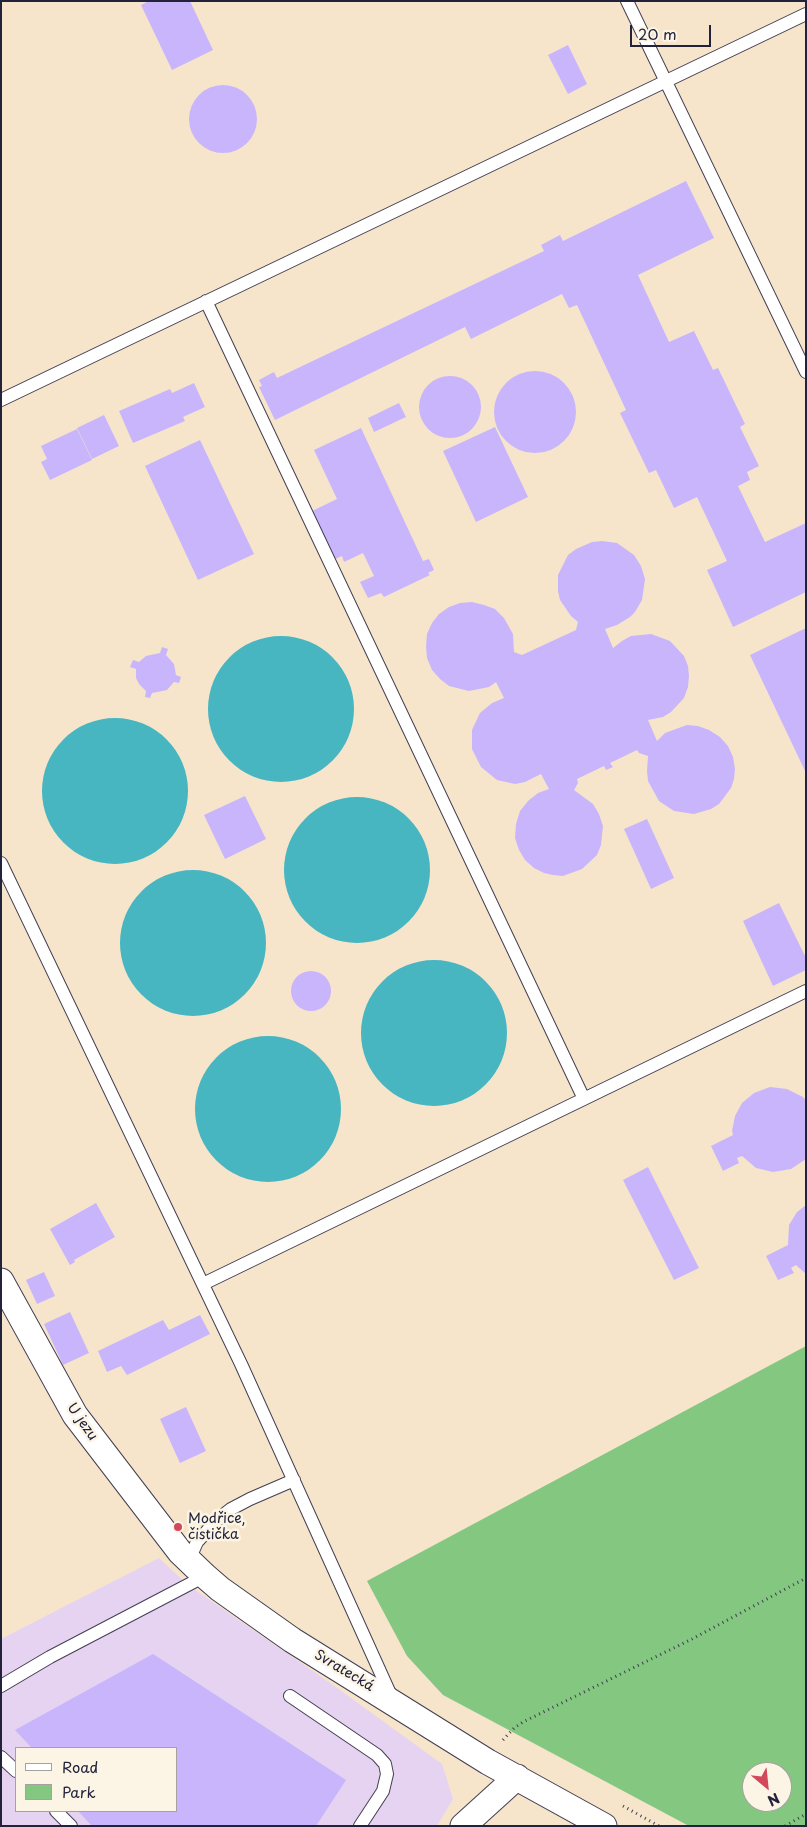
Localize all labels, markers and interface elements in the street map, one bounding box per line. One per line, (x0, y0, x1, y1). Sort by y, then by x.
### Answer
scale bar (632, 15, 713, 47)
text: 20 m (638, 22, 677, 45)
street label: U jezu (63, 1400, 101, 1444)
place label: Modřice, čistička (188, 1511, 245, 1544)
marker: Modřice, čistička (172, 1521, 184, 1533)
street label: Svratecká (311, 1647, 377, 1695)
legend (15, 1747, 178, 1812)
text: Road (62, 1755, 98, 1778)
north arrow (742, 1762, 792, 1812)
text: Park (62, 1780, 96, 1803)
text: N (764, 1788, 784, 1812)

